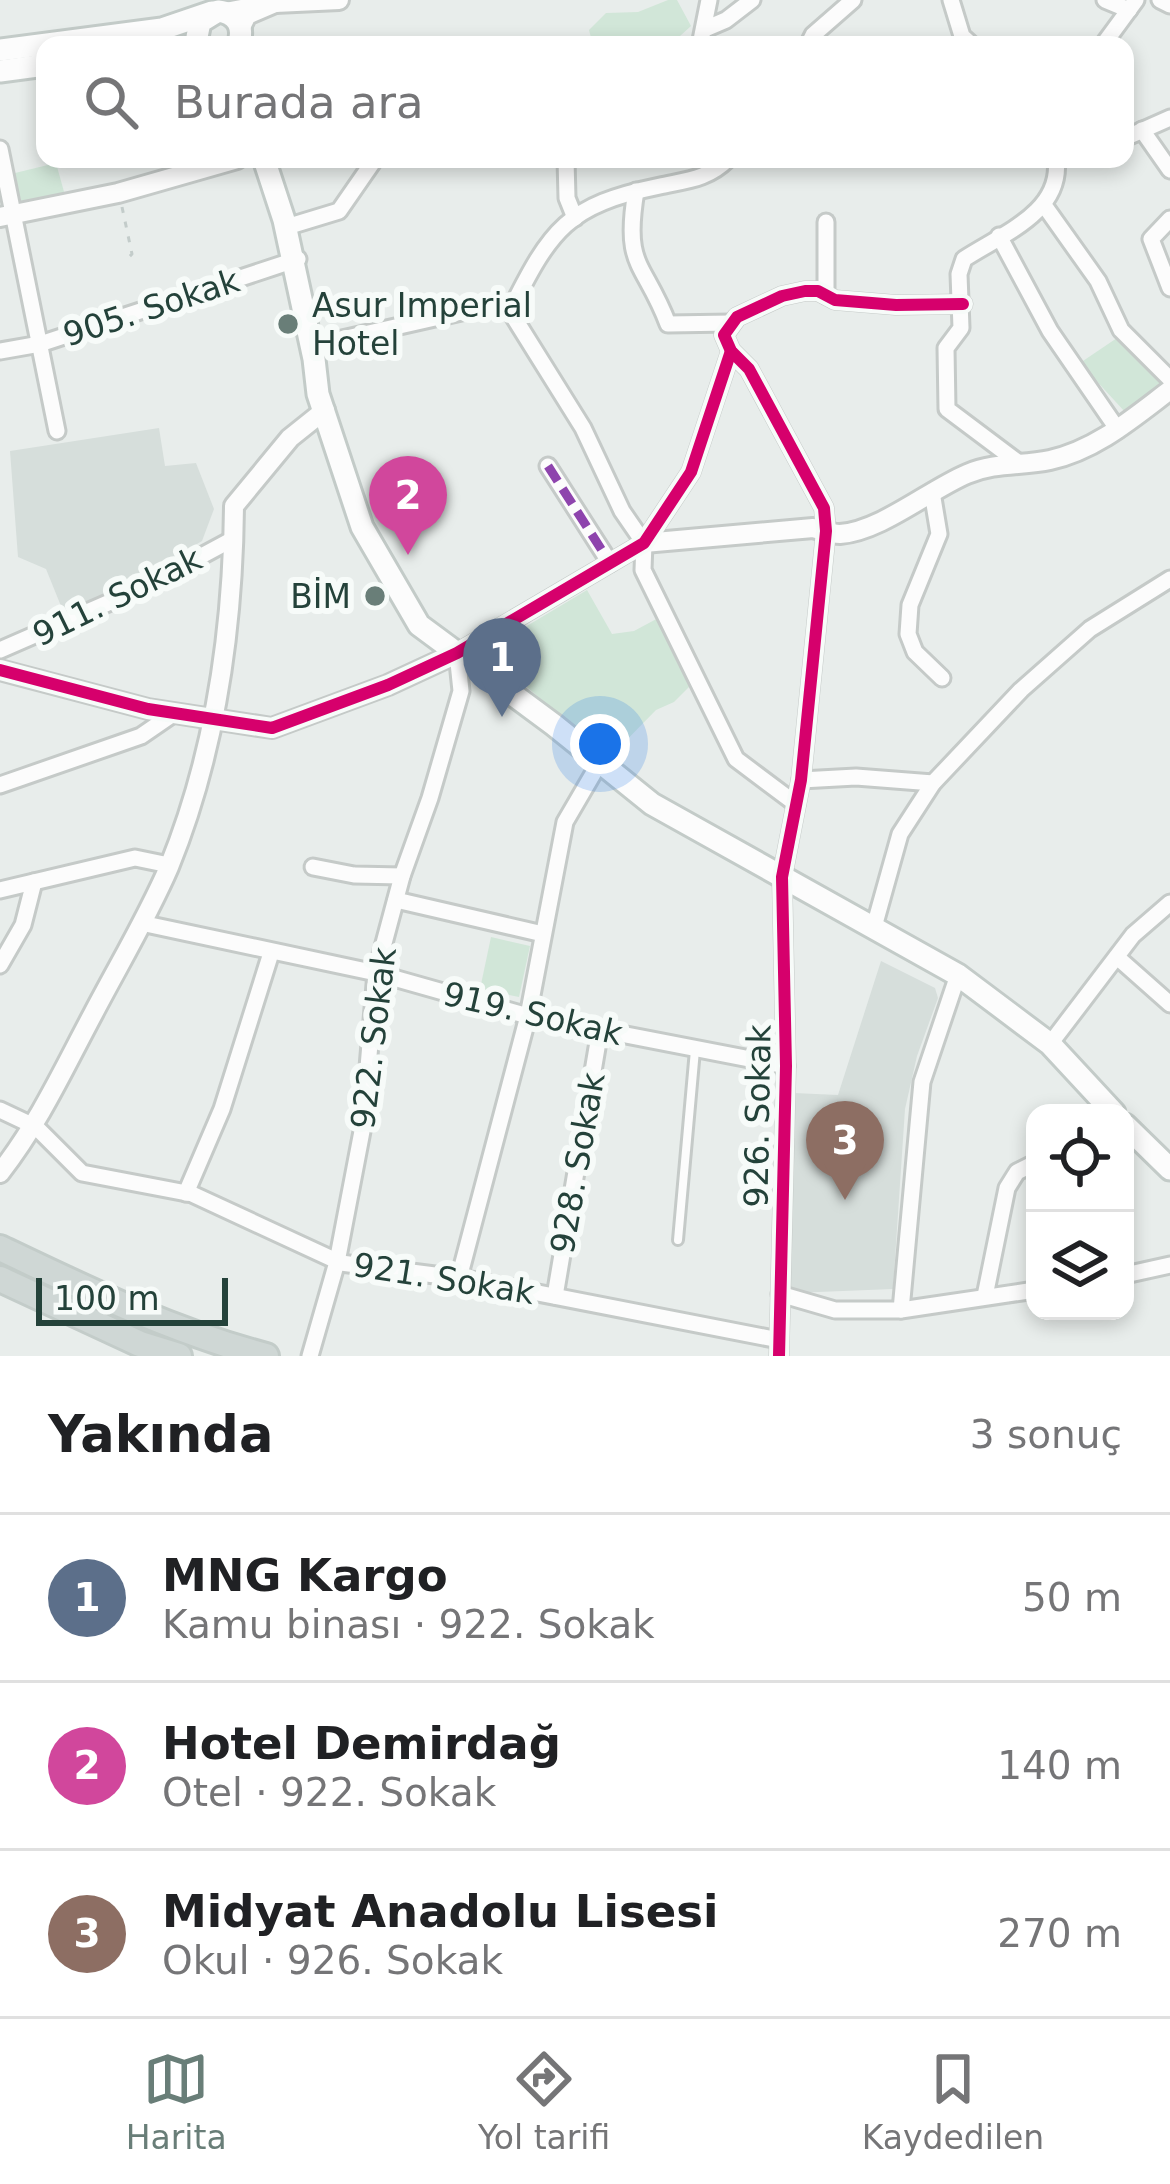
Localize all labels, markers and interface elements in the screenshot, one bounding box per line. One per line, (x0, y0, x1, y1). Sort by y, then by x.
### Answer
search box (36, 36, 1134, 168)
icon: search (78, 69, 144, 135)
text: Burada ara (174, 76, 424, 129)
street label: 905. Sokak (58, 260, 245, 354)
place label: Asur Imperial Hotel (312, 286, 532, 363)
marker: Asur Imperial Hotel (275, 311, 301, 337)
pin: 2 (369, 456, 447, 555)
street label: 911. Sokak (26, 538, 209, 654)
place label: BİM (290, 577, 351, 616)
marker: BİM (362, 583, 388, 609)
pin: 1 (463, 618, 541, 717)
your location (570, 714, 630, 774)
street label: 922. Sokak (343, 944, 404, 1131)
street label: 919. Sokak (439, 974, 627, 1053)
street label: 926. Sokak (736, 1023, 779, 1208)
street label: 928. Sokak (542, 1069, 613, 1257)
pin: 3 (806, 1101, 884, 1200)
map controls (1026, 1104, 1134, 1320)
button: locate (1026, 1104, 1134, 1212)
button: layers (1026, 1212, 1134, 1320)
street label: 921. Sokak (351, 1245, 538, 1312)
scale bar (36, 1272, 228, 1325)
text: 100 m (54, 1279, 160, 1318)
text: Yakında (48, 1405, 273, 1464)
text: 3 sonuç (970, 1412, 1122, 1457)
text: MNG Kargo (162, 1549, 448, 1602)
text: 1 (73, 1575, 101, 1620)
text: 50 m (1022, 1575, 1122, 1620)
text: Kamu binası · 922. Sokak (162, 1602, 655, 1647)
text: Hotel Demirdağ (162, 1717, 561, 1770)
text: 2 (73, 1743, 101, 1788)
text: 140 m (997, 1743, 1122, 1788)
text: Otel · 922. Sokak (162, 1770, 496, 1815)
text: Midyat Anadolu Lisesi (162, 1885, 718, 1938)
text: 3 (73, 1911, 101, 1956)
text: 270 m (997, 1911, 1122, 1956)
text: Okul · 926. Sokak (162, 1938, 503, 1983)
tab: Harita (126, 2046, 227, 2157)
tab: Yol tarifi (478, 2046, 610, 2157)
tab: Kaydedilen (862, 2046, 1044, 2157)

